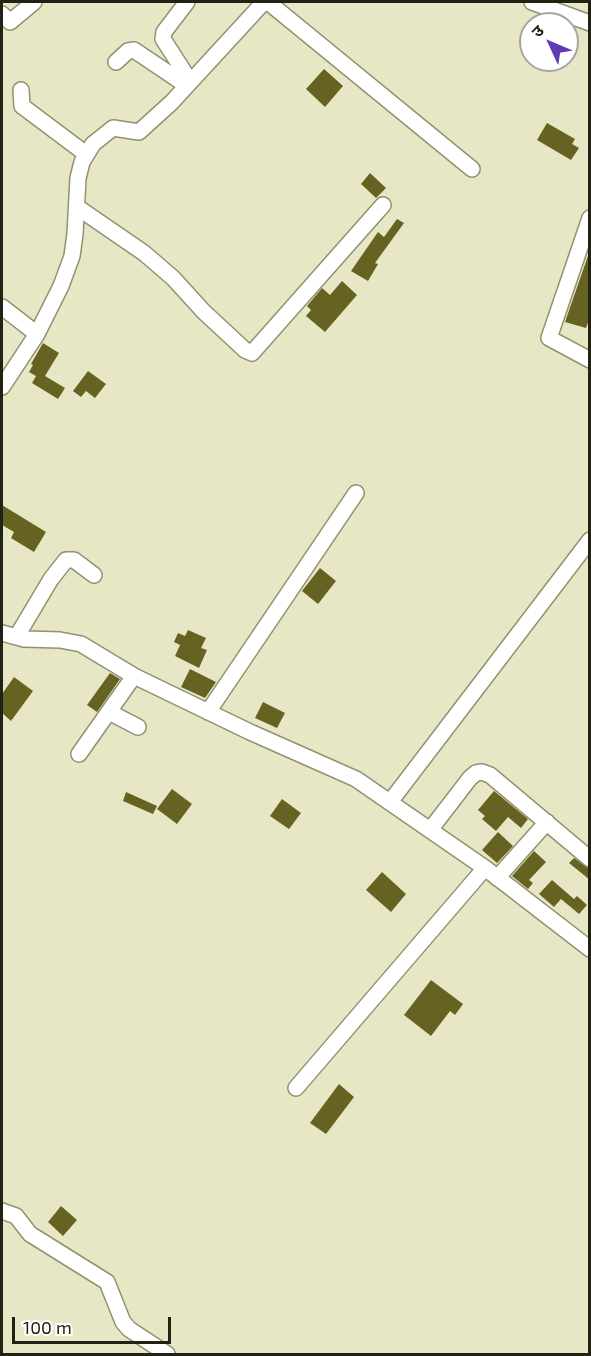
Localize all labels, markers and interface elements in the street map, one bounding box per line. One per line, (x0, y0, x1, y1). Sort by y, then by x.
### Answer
north arrow (519, 12, 579, 72)
text: उ (527, 21, 547, 41)
scale bar (15, 1305, 174, 1343)
text: 100 m (23, 1316, 72, 1338)

